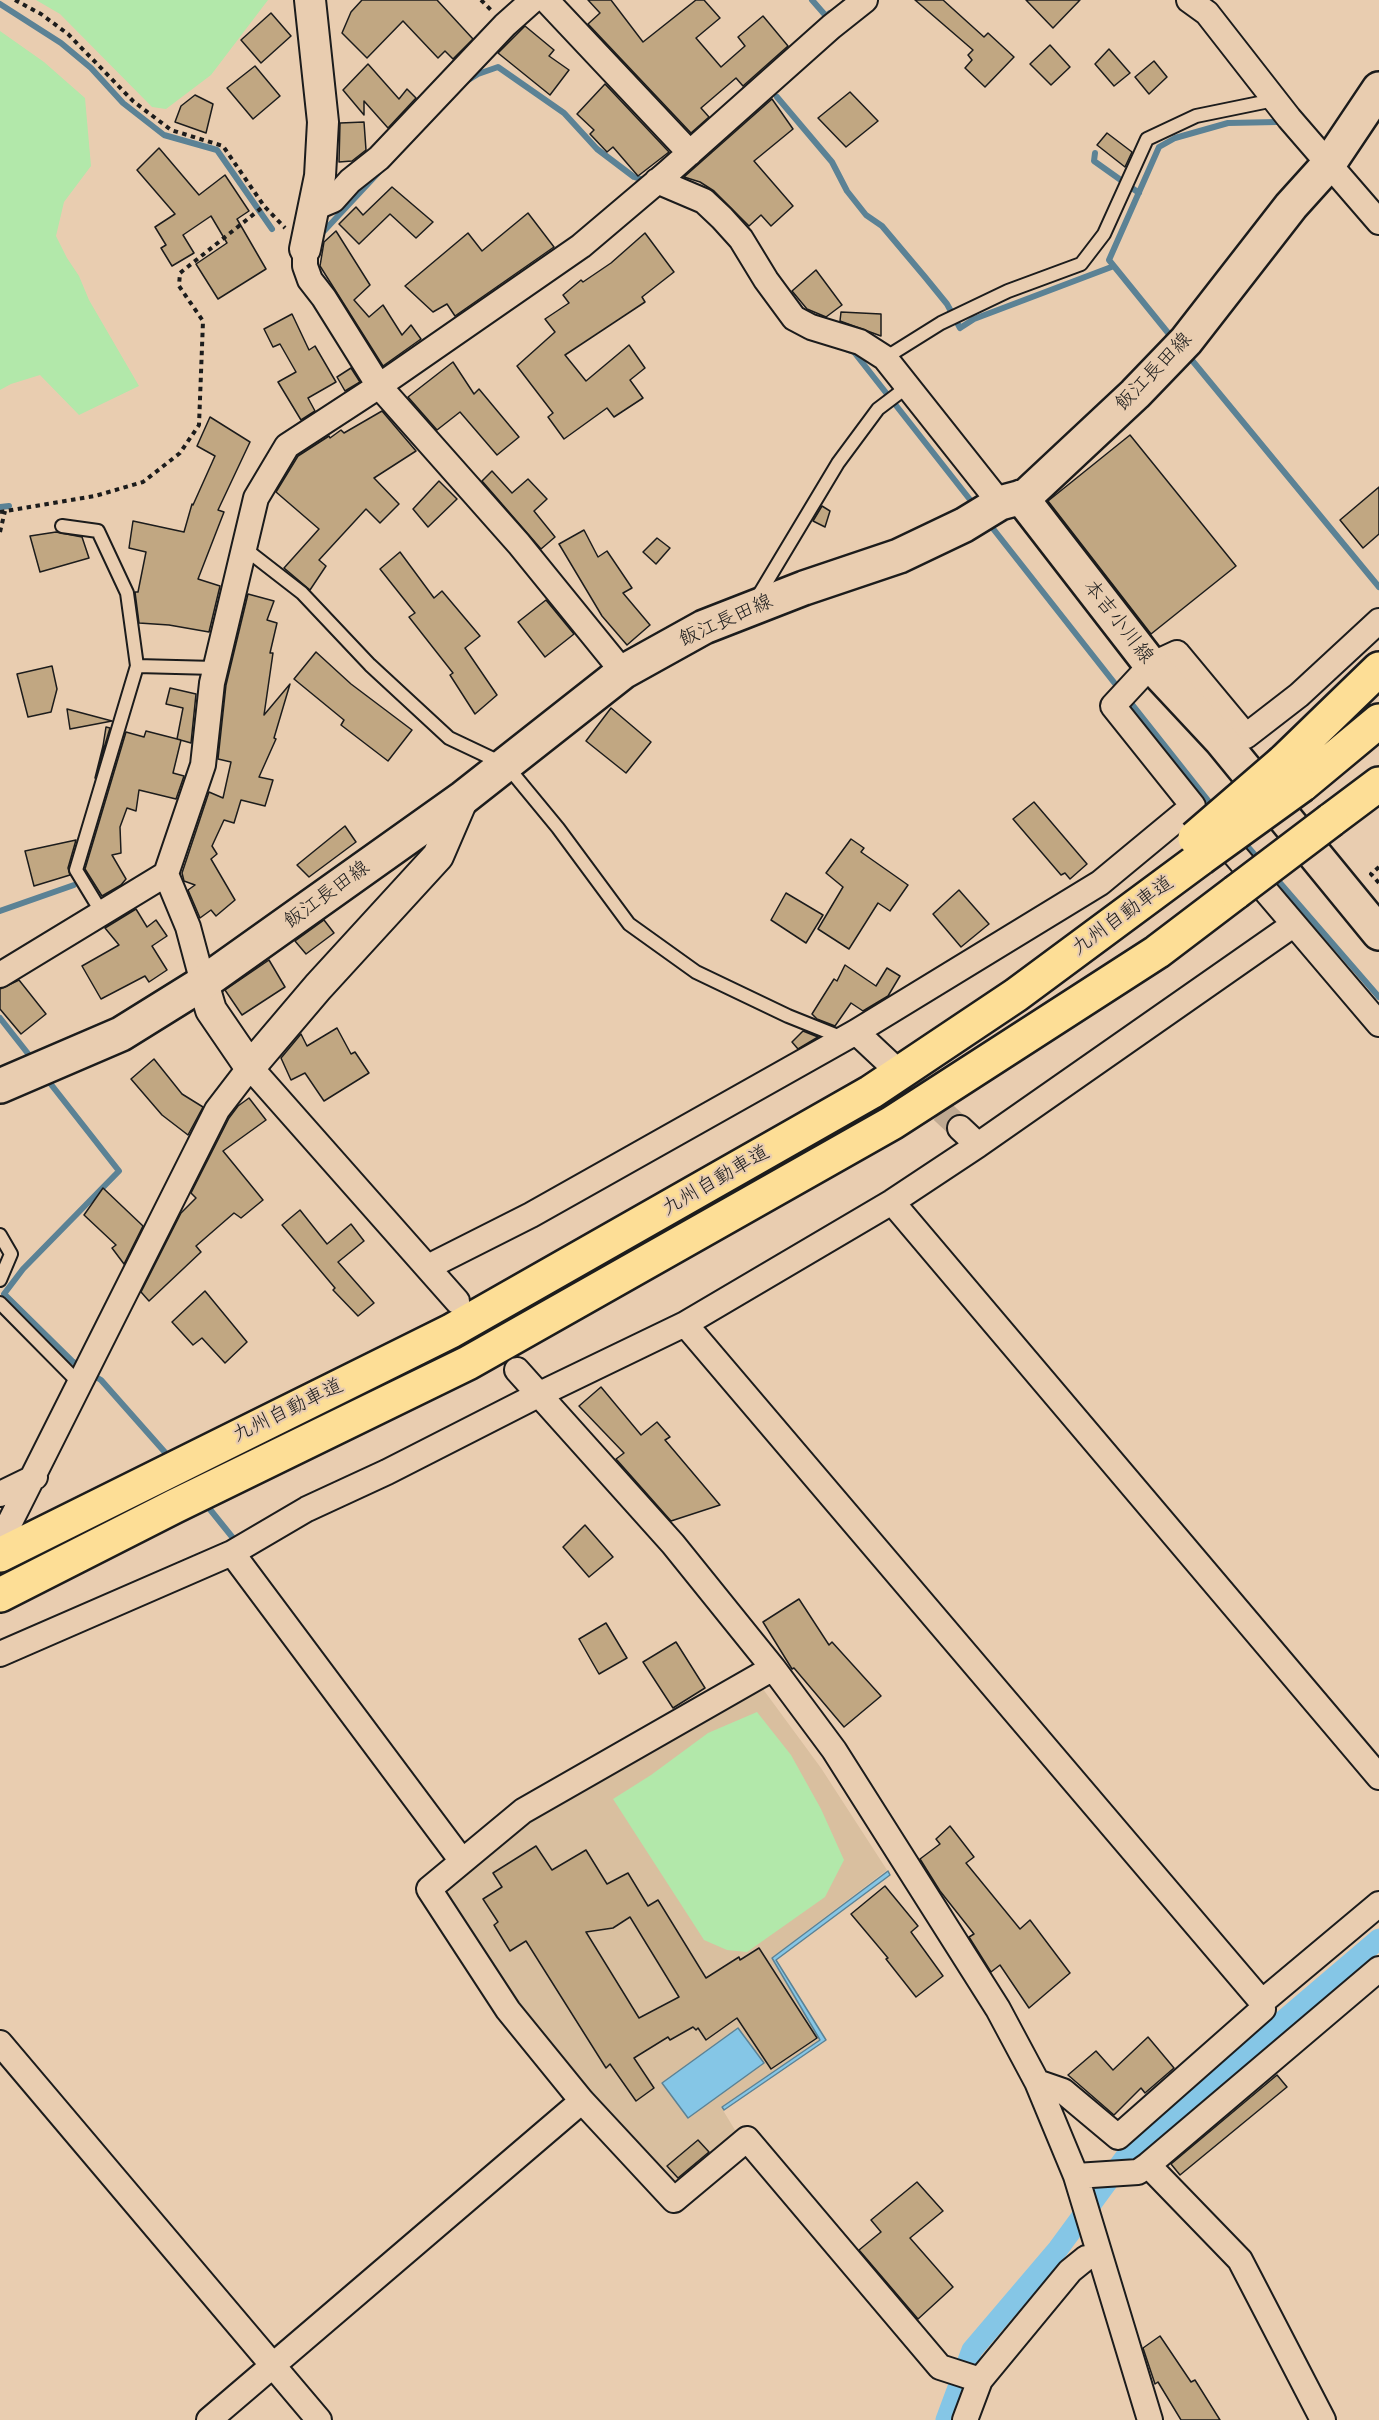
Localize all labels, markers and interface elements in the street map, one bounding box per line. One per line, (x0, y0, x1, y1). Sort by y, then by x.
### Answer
street label: 飯江長田線 (1111, 328, 1197, 416)
street label: 本吉小川線 (1078, 575, 1158, 669)
street label: 飯江長田線 (675, 590, 777, 652)
street label: 飯江長田線 (279, 856, 375, 934)
street label: 九州自動車道 (1067, 871, 1179, 961)
street label: 九州自動車道 (658, 1141, 774, 1221)
street label: 九州自動車道 (229, 1374, 347, 1448)

